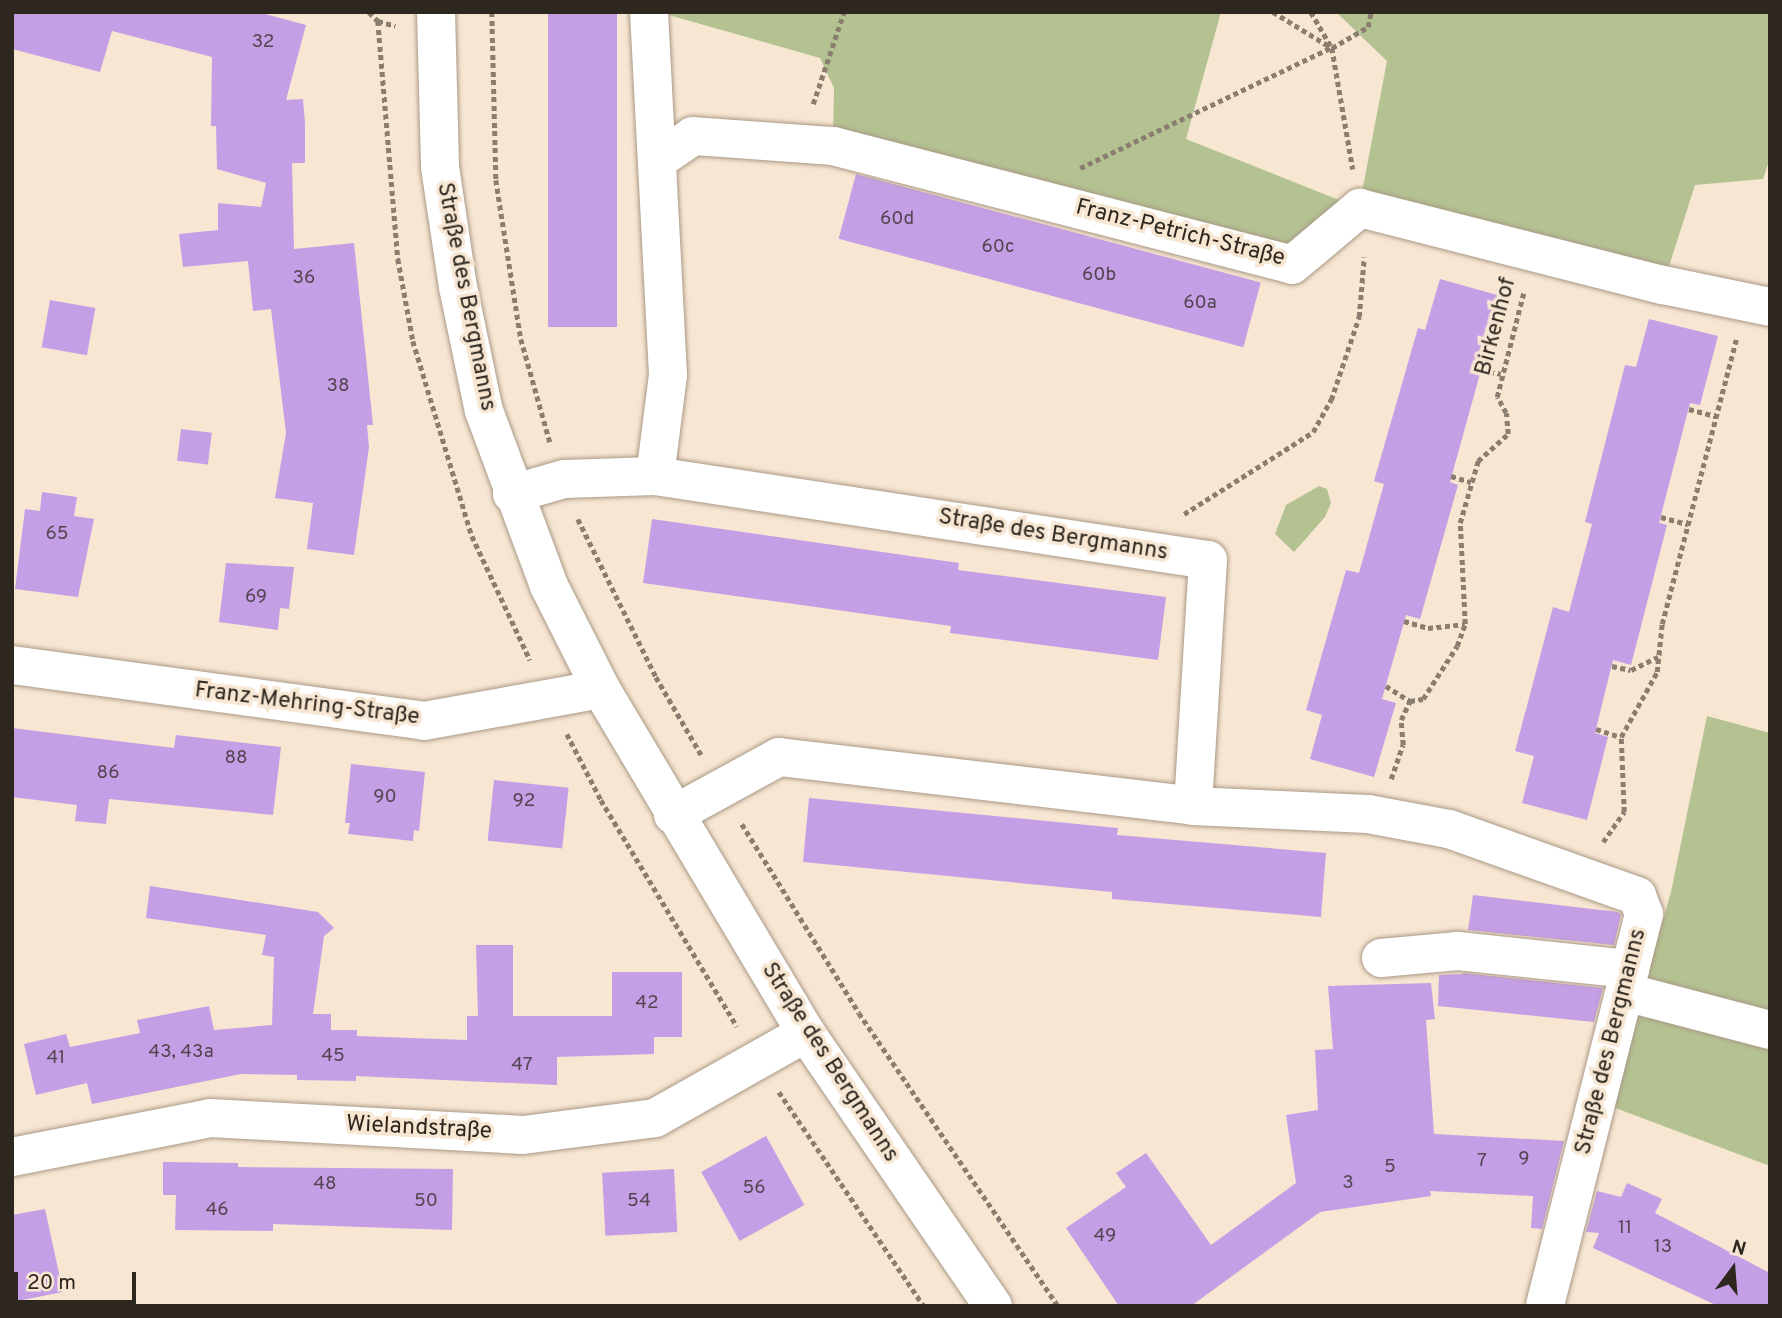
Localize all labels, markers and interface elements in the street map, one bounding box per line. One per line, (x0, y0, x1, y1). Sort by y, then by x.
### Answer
house number: 32 (252, 32, 274, 54)
street label: Straße des Bergmanns (429, 180, 501, 414)
street label: Franz-Petrich-Straße (1072, 195, 1288, 273)
house number: 60d (880, 209, 914, 231)
house number: 60c (981, 237, 1015, 259)
house number: 60b (1082, 265, 1116, 287)
house number: 36 (293, 268, 315, 290)
street label: Birkenhof (1471, 275, 1523, 379)
house number: 60a (1183, 293, 1217, 315)
house number: 38 (326, 376, 350, 398)
street label: Straße des Bergmanns (936, 504, 1170, 568)
house number: 65 (45, 524, 69, 546)
house number: 69 (245, 587, 267, 609)
street label: Franz-Mehring-Straße (193, 678, 421, 732)
house number: 88 (224, 748, 248, 770)
house number: 86 (97, 763, 119, 785)
house number: 90 (373, 787, 397, 809)
house number: 92 (513, 791, 535, 813)
street label: Straße des Bergmanns (1571, 926, 1653, 1158)
street label: Straße des Bergmanns (754, 958, 904, 1168)
house number: 42 (635, 993, 659, 1015)
house number: 43, 43a (148, 1042, 214, 1064)
house number: 45 (321, 1046, 345, 1068)
house number: 41 (47, 1048, 65, 1070)
house number: 47 (511, 1055, 533, 1077)
street label: Wielandstraße (345, 1111, 493, 1147)
house number: 9 (1518, 1149, 1530, 1171)
house number: 7 (1477, 1151, 1487, 1173)
house number: 5 (1384, 1157, 1396, 1179)
house number: 3 (1342, 1173, 1354, 1195)
house number: 48 (313, 1174, 337, 1196)
house number: 56 (742, 1178, 766, 1200)
house number: 50 (414, 1191, 438, 1213)
house number: 54 (627, 1191, 651, 1213)
house number: 46 (205, 1200, 229, 1222)
house number: 11 (1618, 1218, 1632, 1240)
house number: 49 (1094, 1226, 1116, 1248)
north arrow (1698, 1234, 1768, 1304)
text: N (1729, 1235, 1749, 1262)
house number: 13 (1654, 1237, 1672, 1259)
scale bar (18, 1258, 140, 1302)
text: 20 m (27, 1270, 76, 1297)

